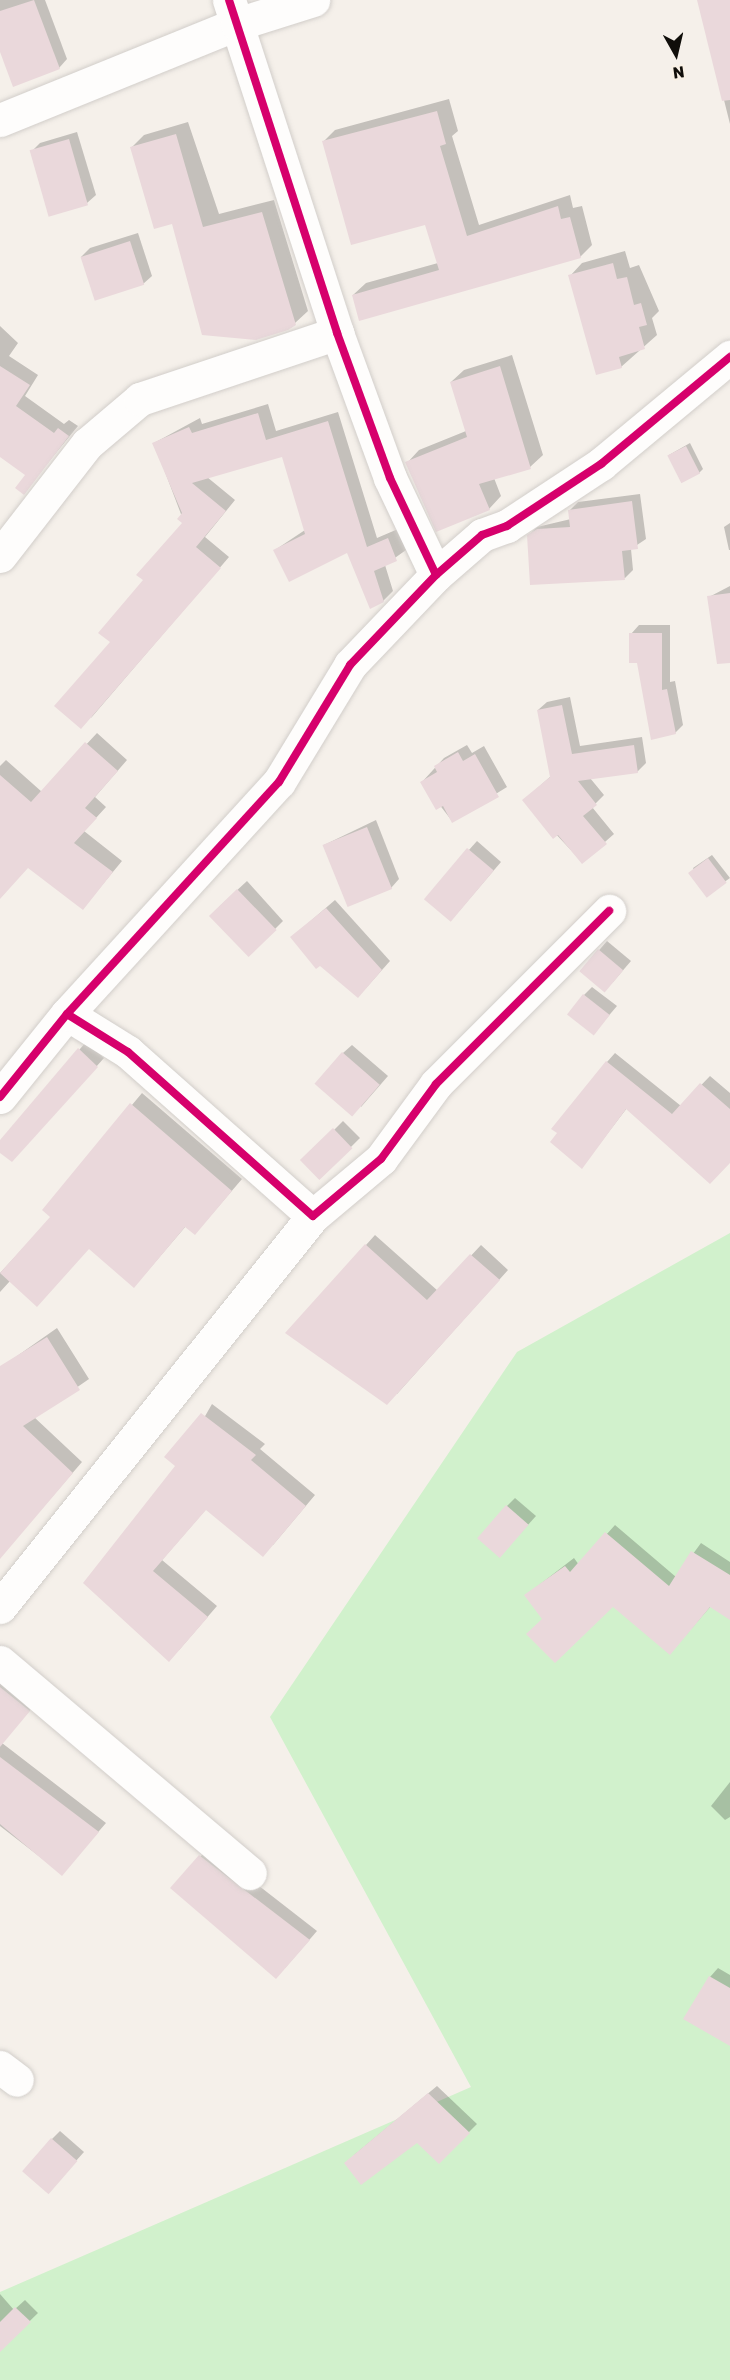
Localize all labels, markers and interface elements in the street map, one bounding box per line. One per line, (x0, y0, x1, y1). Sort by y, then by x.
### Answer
north arrow (646, 24, 706, 84)
text: N (672, 62, 686, 83)

